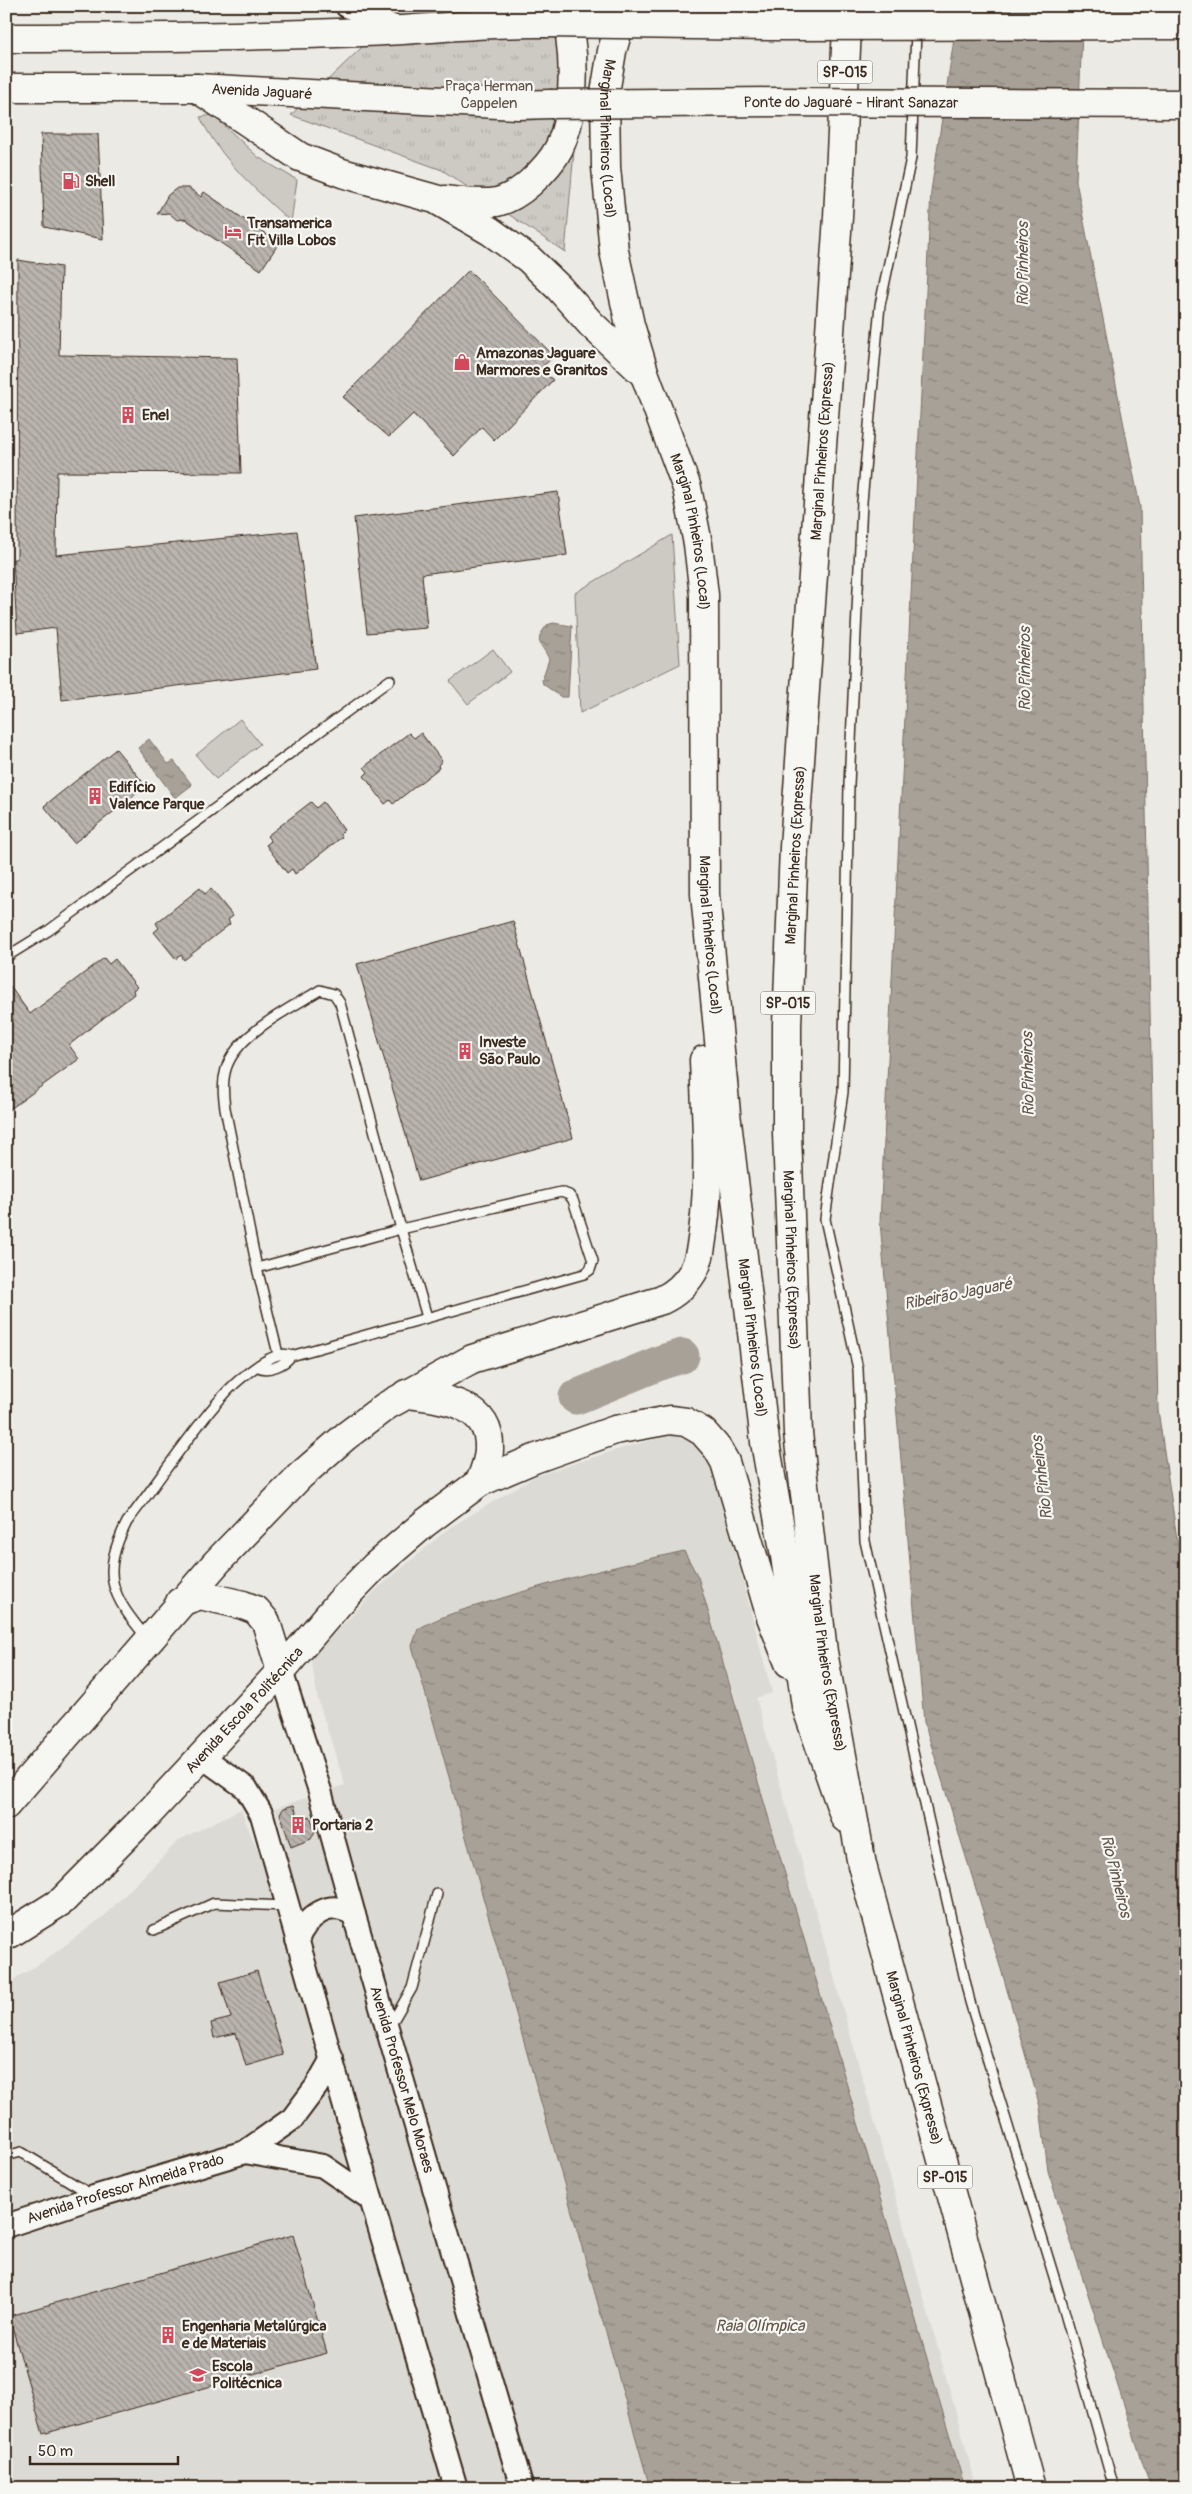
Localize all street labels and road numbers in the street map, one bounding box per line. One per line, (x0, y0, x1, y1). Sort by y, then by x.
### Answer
street label: Marginal Pinheiros (Local) (595, 57, 620, 219)
road number: SP-015 (818, 61, 872, 84)
street label: Avenida Jaguaré (211, 80, 313, 104)
street label: Ponte do Jaguaré - Hirant Sanazar (744, 93, 959, 113)
street label: Marginal Pinheiros (Expressa) (807, 361, 838, 541)
street label: Marginal Pinheiros (Local) (665, 451, 713, 610)
street label: Marginal Pinheiros (Expressa) (781, 765, 810, 945)
street label: Marginal Pinheiros (Local) (695, 855, 726, 1016)
road number: SP-015 (760, 991, 816, 1014)
street label: Marginal Pinheiros (Expressa) (778, 1170, 804, 1350)
street label: Marginal Pinheiros (Local) (733, 1257, 771, 1418)
street label: Marginal Pinheiros (Expressa) (804, 1573, 850, 1753)
street label: Avenida Escola Politécnica (182, 1643, 308, 1778)
street label: Marginal Pinheiros (Expressa) (881, 1969, 947, 2147)
street label: Avenida Professor Melo Moraes (365, 1984, 438, 2175)
street label: Avenida Professor Almeida Prado (24, 2150, 226, 2228)
road number: SP-015 (918, 2166, 972, 2188)

